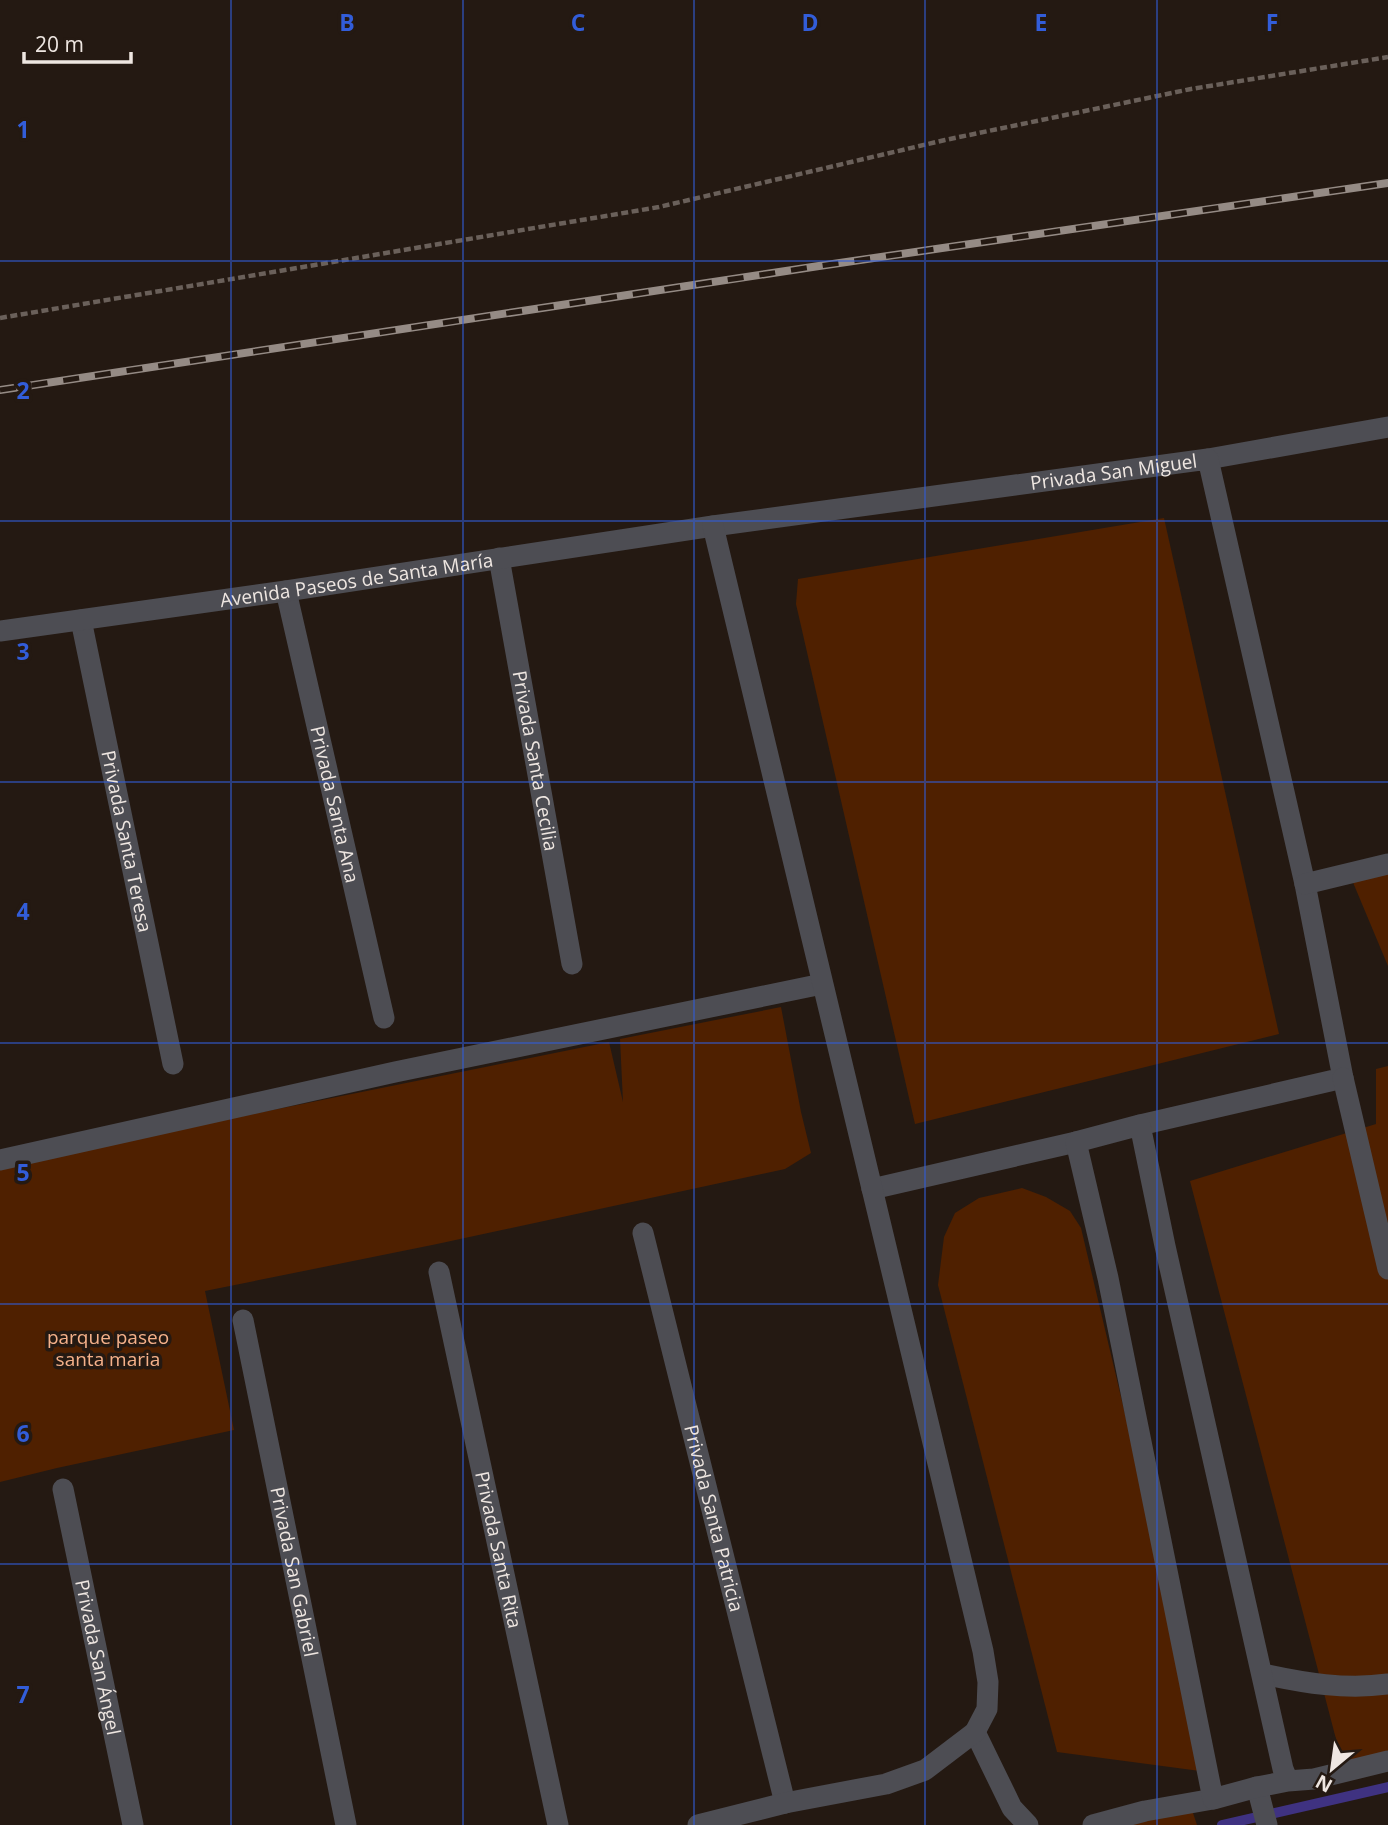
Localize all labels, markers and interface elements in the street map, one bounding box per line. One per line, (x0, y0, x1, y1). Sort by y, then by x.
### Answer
text: B (339, 6, 355, 38)
text: C (571, 6, 585, 38)
text: D (801, 6, 819, 38)
text: E (1035, 6, 1047, 38)
text: F (1266, 6, 1278, 38)
scale bar (24, 21, 131, 65)
text: 20 m (35, 30, 84, 58)
text: 1 (16, 113, 30, 145)
text: 2 (16, 374, 30, 406)
street label: Privada San Miguel (1029, 448, 1199, 496)
street label: Avenida Paseos de Santa María (218, 547, 495, 613)
text: 3 (16, 635, 30, 667)
street label: Privada Santa Cecilia (506, 668, 564, 853)
street label: Privada Santa Ana (304, 723, 366, 885)
street label: Privada Santa Teresa (95, 748, 158, 935)
text: 4 (16, 895, 30, 927)
text: 5 (16, 1156, 30, 1188)
park label: parque paseo santa maria (47, 1324, 169, 1372)
text: 6 (16, 1417, 30, 1449)
street label: Privada Santa Patricia (678, 1422, 750, 1615)
street label: Privada Santa Rita (469, 1469, 528, 1631)
street label: Privada San Gabriel (264, 1485, 324, 1659)
street label: Privada San Ángel (69, 1577, 127, 1737)
text: 7 (16, 1678, 30, 1710)
north arrow (1297, 1734, 1367, 1804)
text: N (1311, 1769, 1337, 1799)

